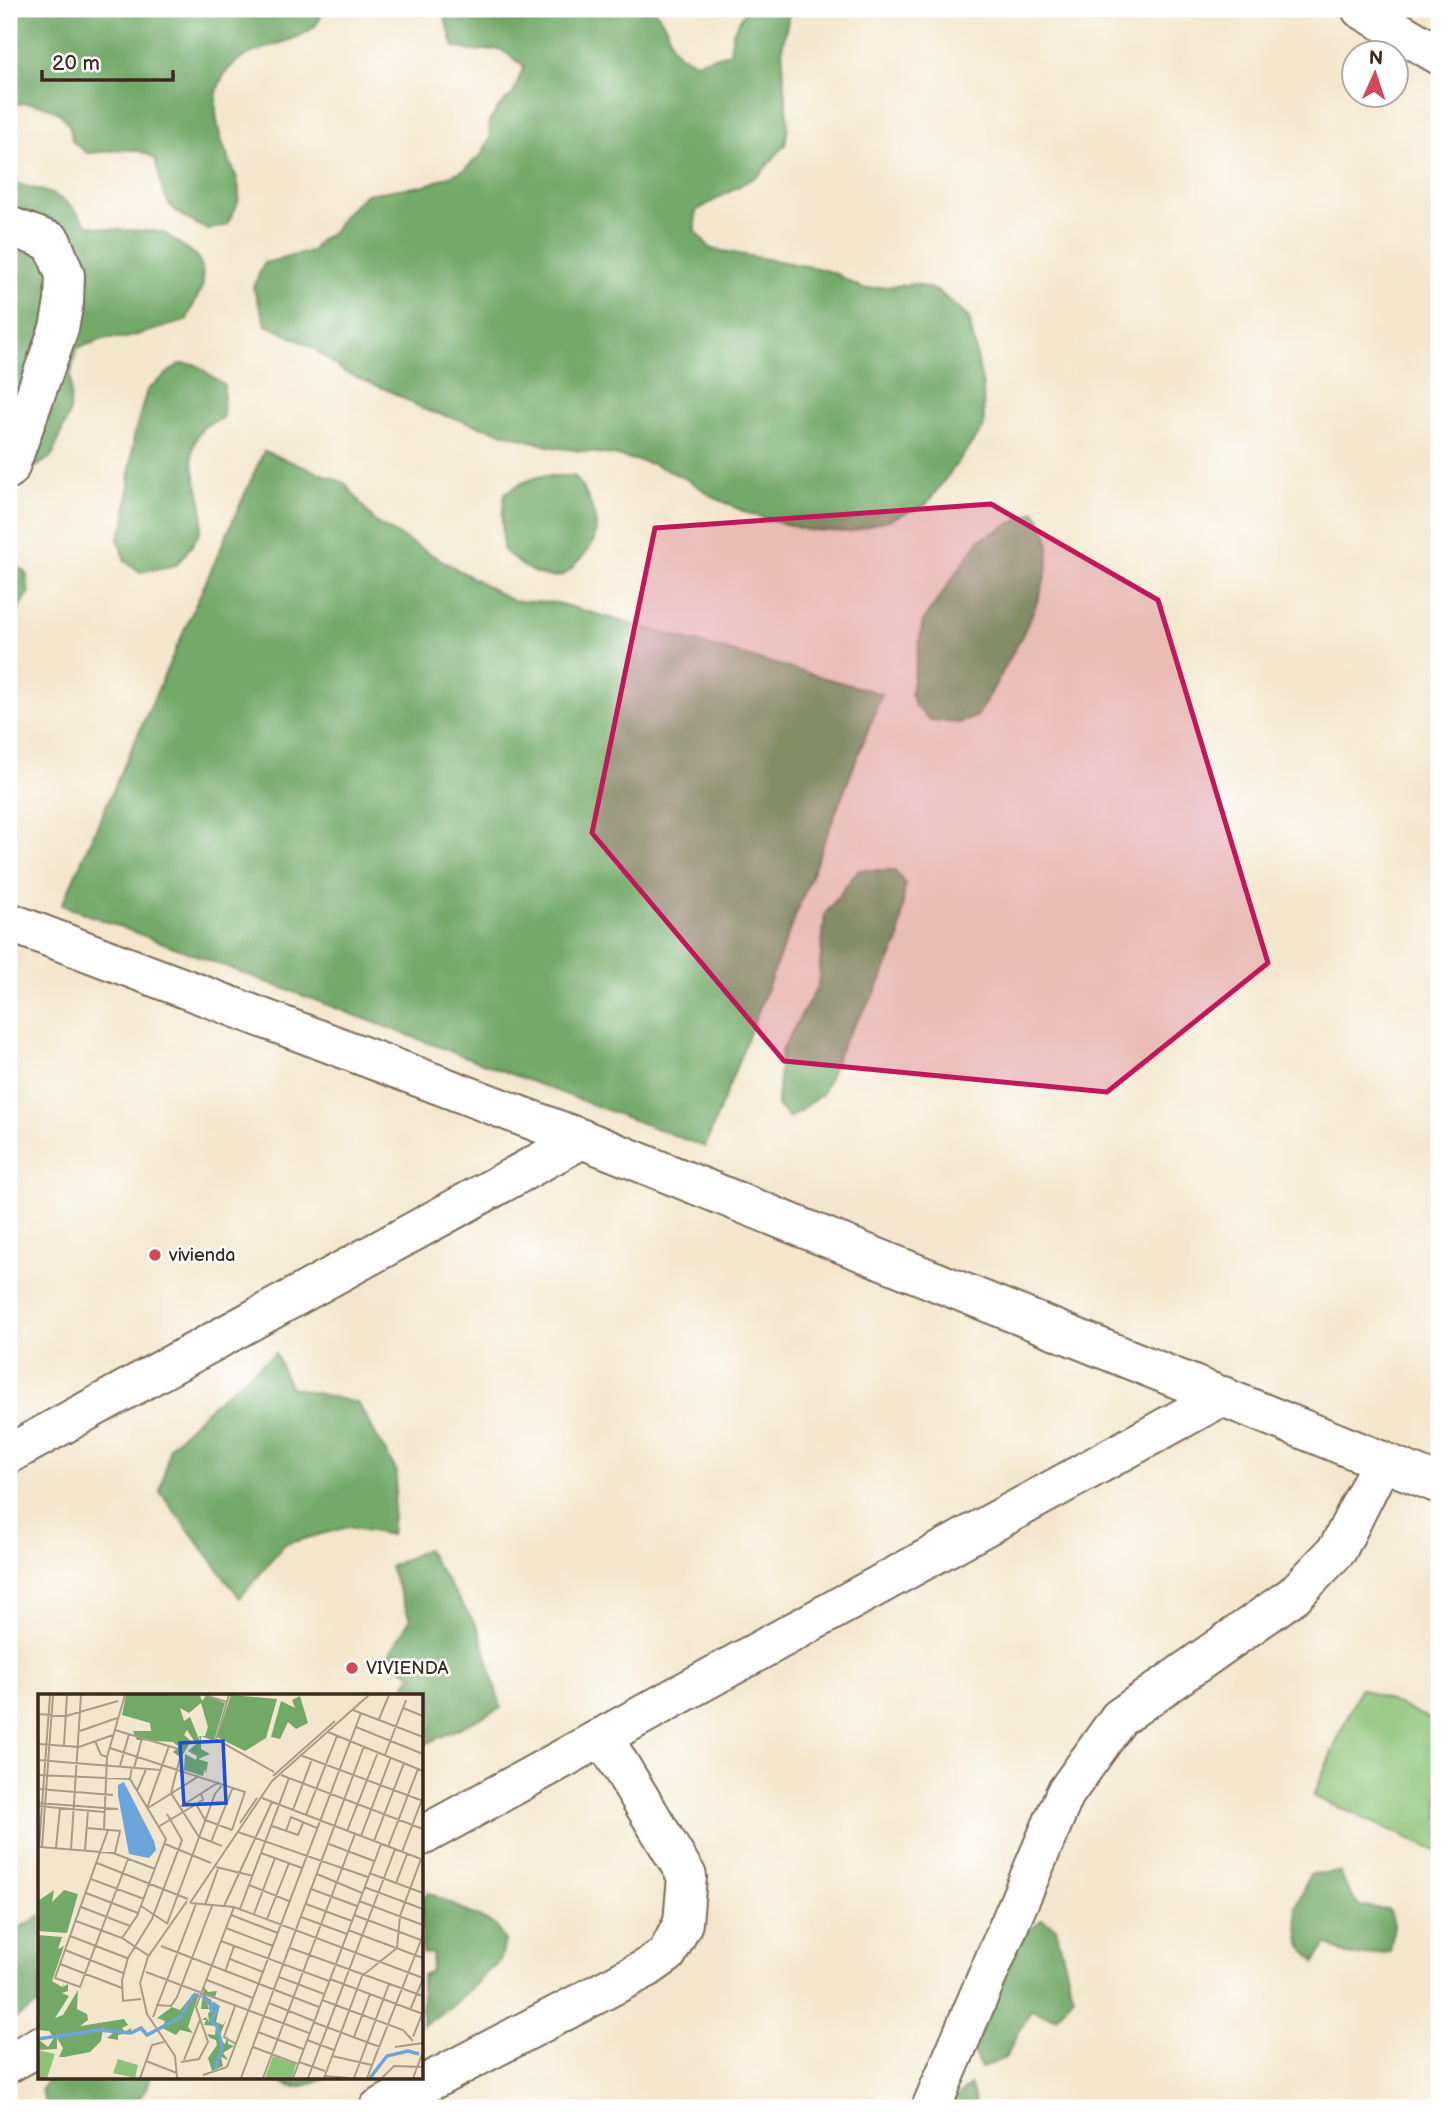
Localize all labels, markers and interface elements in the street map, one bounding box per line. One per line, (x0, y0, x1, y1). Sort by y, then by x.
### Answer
scale bar (42, 38, 173, 82)
north arrow (1340, 38, 1410, 108)
text: N (1368, 47, 1384, 70)
text: 20 m (52, 51, 100, 76)
place label: vivienda (168, 1245, 235, 1266)
marker: vivienda (147, 1247, 163, 1263)
place label: VIVIENDA (366, 1658, 448, 1679)
marker: VIVIENDA (344, 1660, 360, 1676)
inset map (38, 1694, 424, 2078)

